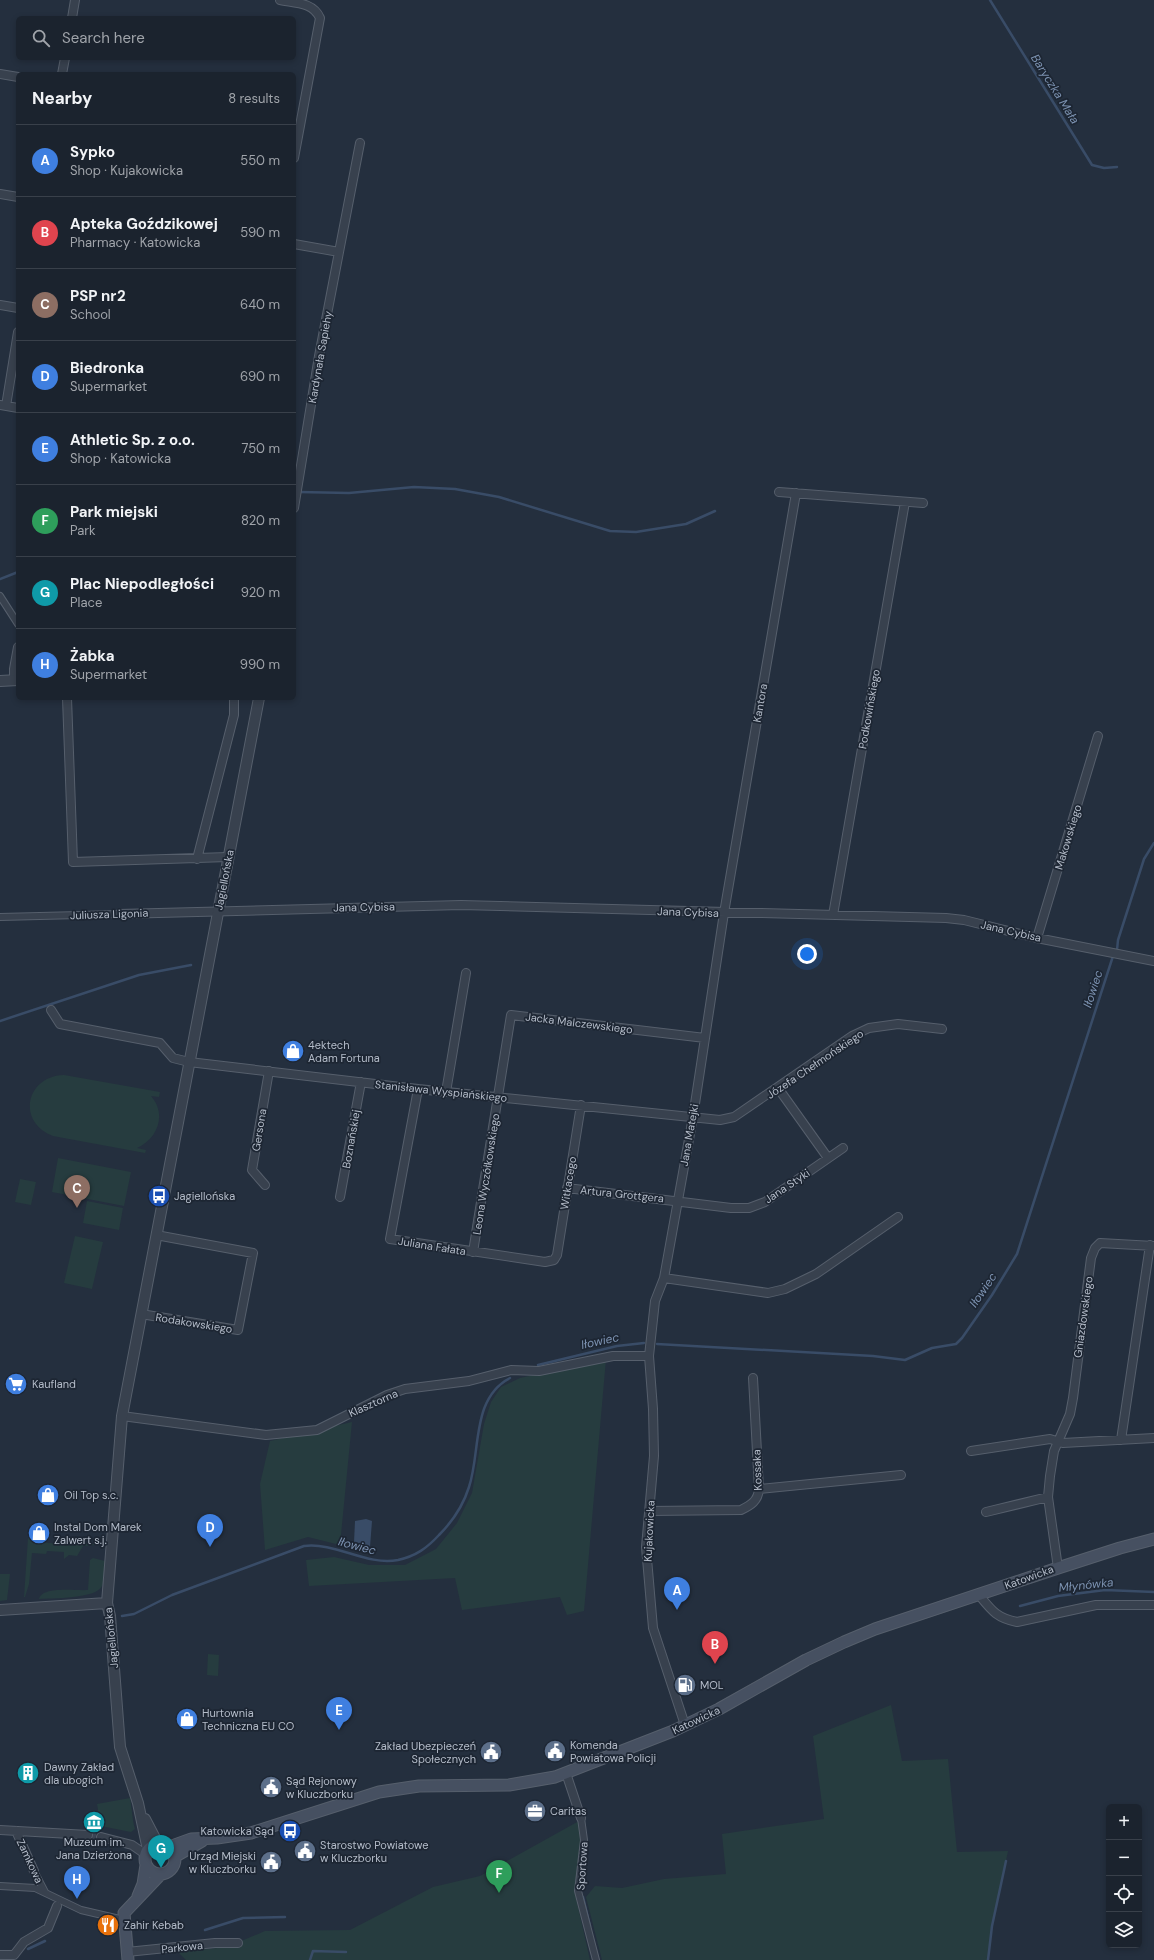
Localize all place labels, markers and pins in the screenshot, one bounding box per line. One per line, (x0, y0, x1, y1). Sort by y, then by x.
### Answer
shop icon: 4ektech Adam Fortuna (280, 1038, 306, 1064)
place label: 4ektech Adam Fortuna (308, 1038, 380, 1065)
pin: C (64, 1175, 90, 1208)
bus stop icon: Jagiellońska (146, 1183, 172, 1209)
place label: Jagiellońska (174, 1189, 235, 1203)
supermarket icon: Kaufland (3, 1371, 29, 1397)
place label: Kaufland (32, 1377, 76, 1391)
shop icon: Oil Top s.c. (35, 1482, 61, 1508)
place label: Oil Top s.c. (64, 1488, 118, 1502)
pin: D (197, 1514, 223, 1547)
shop icon: Instal Dom Marek Zalwert s.j. (26, 1520, 52, 1546)
place label: Instal Dom Marek Zalwert s.j. (54, 1520, 142, 1547)
pin: A (664, 1577, 690, 1610)
pin: B (702, 1631, 728, 1664)
fuel station icon: MOL (672, 1672, 698, 1698)
place label: MOL (700, 1678, 724, 1692)
pin: E (326, 1697, 352, 1730)
shop icon: Hurtownia Techniczna EU CO (174, 1706, 200, 1732)
place label: Hurtownia Techniczna EU CO (202, 1706, 294, 1733)
public building icon: Komenda Powiatowa Policji (542, 1738, 568, 1764)
place label: Komenda Powiatowa Policji (570, 1738, 656, 1765)
place label: Zakład Ubezpieczeń Społecznych (375, 1739, 476, 1766)
public building icon: Zakład Ubezpieczeń Społecznych (478, 1739, 504, 1765)
building icon: Dawny Zakład dla ubogich (15, 1760, 41, 1786)
place label: Dawny Zakład dla ubogich (44, 1760, 114, 1787)
public building icon: Sąd Rejonowy w Kluczborku (258, 1774, 284, 1800)
place label: Sąd Rejonowy w Kluczborku (286, 1774, 357, 1801)
office icon: Caritas (522, 1798, 548, 1824)
place label: Caritas (550, 1804, 586, 1818)
museum icon: Muzeum im. Jana Dzierżona (81, 1809, 107, 1835)
bus stop icon: Katowicka Sąd (277, 1818, 303, 1844)
place label: Katowicka Sąd (201, 1824, 274, 1838)
place label: Muzeum im. Jana Dzierżona (56, 1835, 132, 1862)
pin: G (148, 1835, 174, 1868)
public building icon: Starostwo Powiatowe w Kluczborku (292, 1838, 318, 1864)
place label: Starostwo Powiatowe w Kluczborku (320, 1838, 428, 1865)
place label: Urząd Miejski w Kluczborku (189, 1849, 256, 1876)
public building icon: Urząd Miejski w Kluczborku (258, 1849, 284, 1875)
pin: F (486, 1860, 512, 1893)
pin: H (64, 1866, 90, 1899)
restaurant icon: Zahir Kebab (95, 1912, 121, 1938)
place label: Zahir Kebab (124, 1918, 184, 1932)

